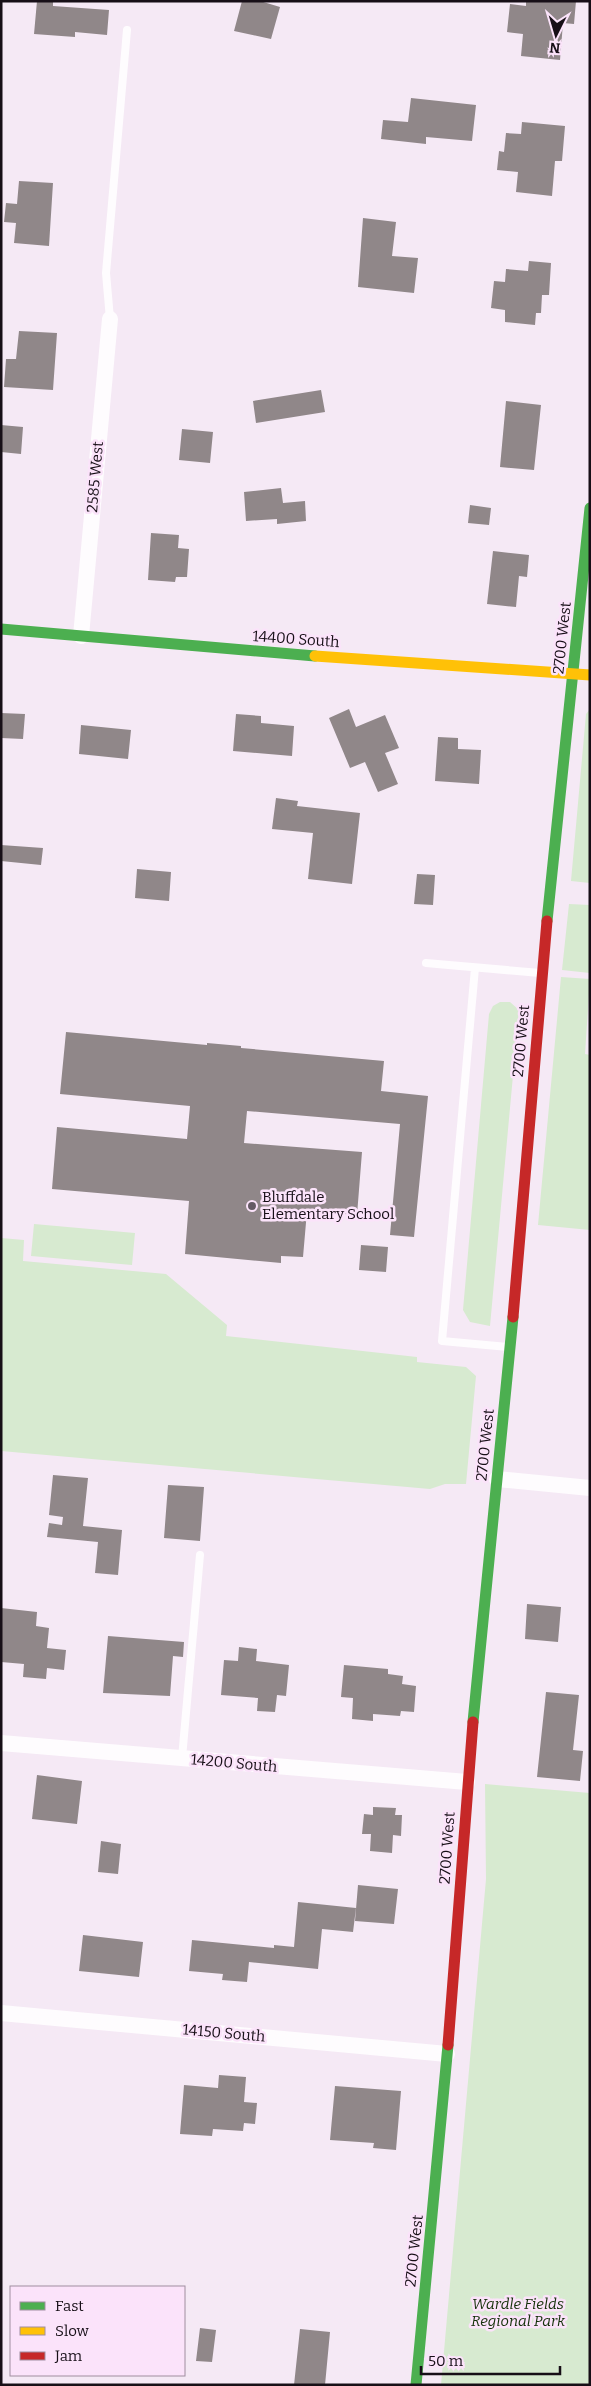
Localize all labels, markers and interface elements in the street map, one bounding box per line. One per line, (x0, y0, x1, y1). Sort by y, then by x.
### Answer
north arrow (531, 10, 581, 60)
text: N (549, 38, 561, 56)
street label: 2585 West (83, 440, 107, 513)
street label: 2700 West (549, 600, 575, 675)
street label: 14400 South (252, 627, 341, 651)
street label: 2700 West (509, 1004, 533, 1078)
place label: Bluffdale Elementary School (262, 1188, 394, 1223)
marker: Bluffdale Elementary School (246, 1200, 258, 1212)
street label: 2700 West (472, 1407, 498, 1482)
street label: 14200 South (190, 1750, 279, 1776)
street label: 2700 West (435, 1811, 459, 1885)
street label: 14150 South (182, 2020, 267, 2046)
street label: 2700 West (401, 2213, 427, 2288)
legend (10, 2286, 185, 2376)
park label: Wardle Fields Regional Park (471, 2295, 566, 2330)
text: Fast (55, 2297, 84, 2315)
text: Slow (55, 2322, 90, 2340)
scale bar (421, 2344, 560, 2376)
text: Jam (54, 2347, 83, 2365)
text: 50 m (428, 2352, 464, 2370)

